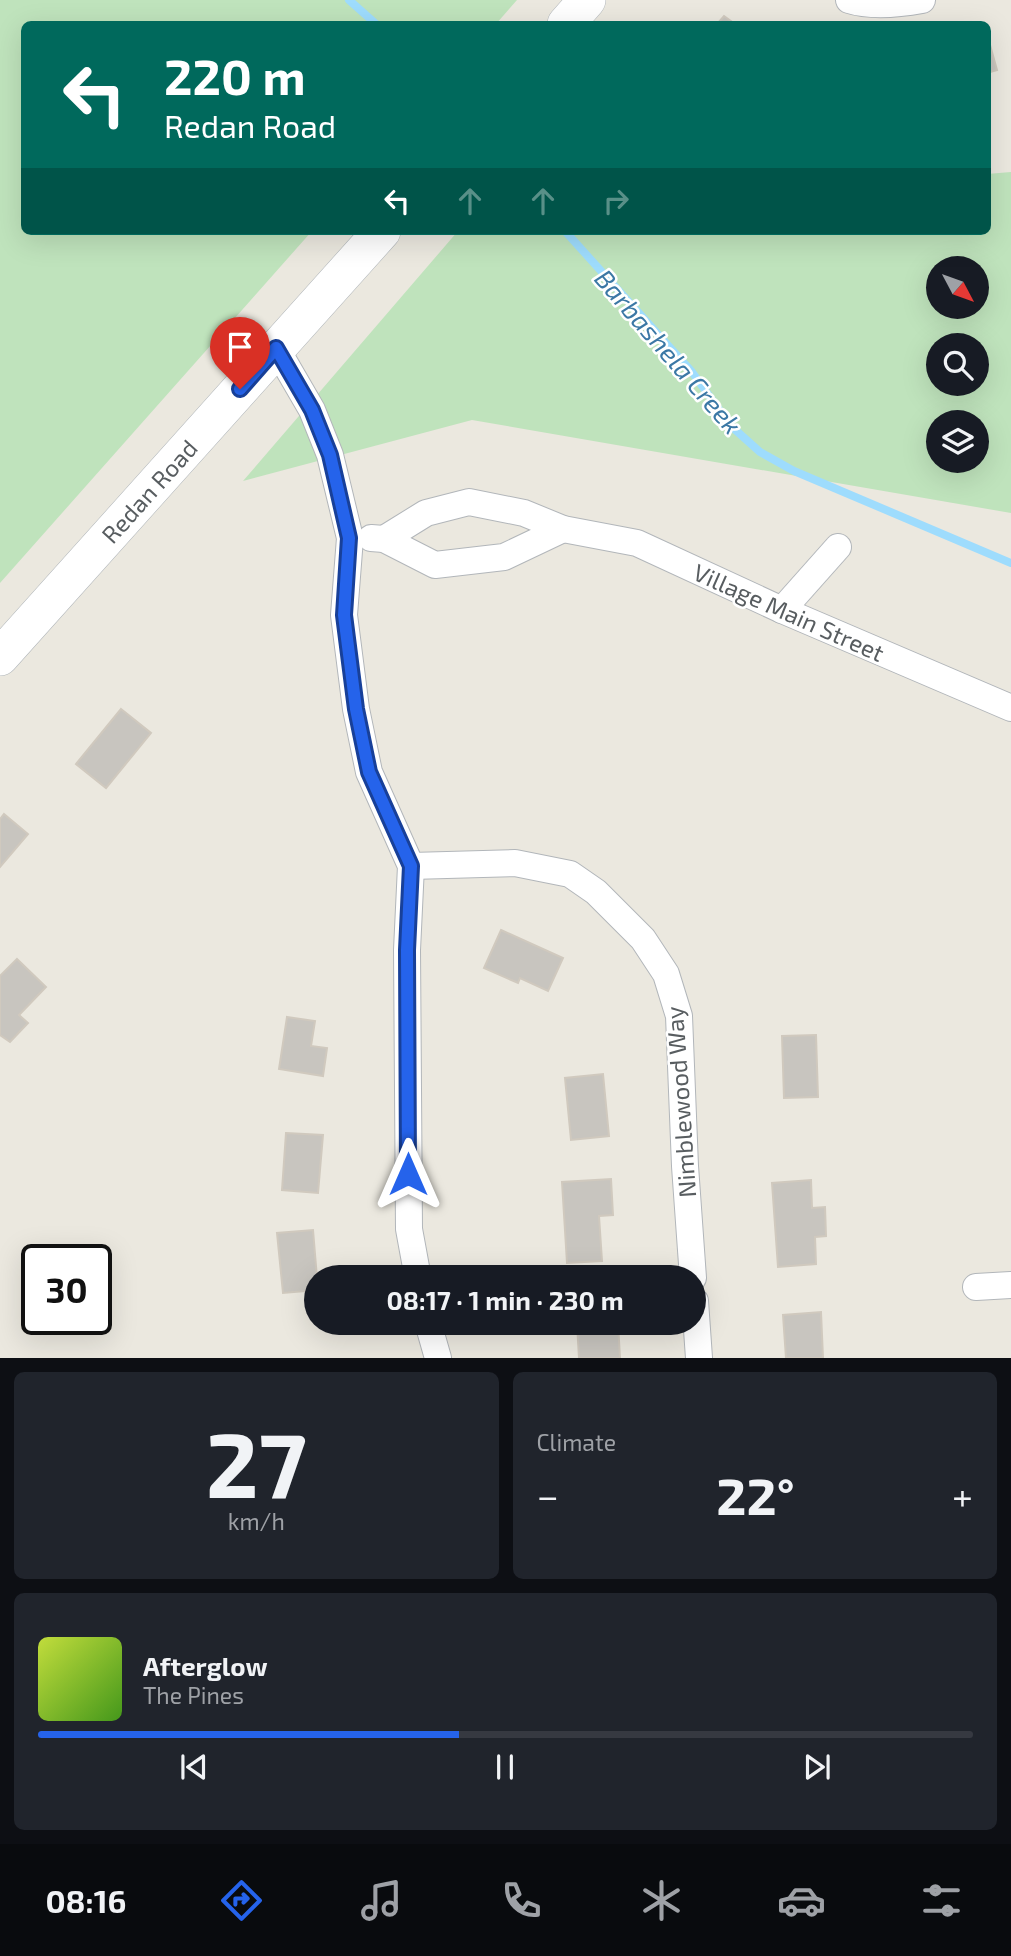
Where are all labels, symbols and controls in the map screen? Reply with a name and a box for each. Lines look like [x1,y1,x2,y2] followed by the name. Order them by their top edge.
[164,46,306,105] text: 220 m
[49,49,140,140] icon: left
[164,106,336,144] text: Redan Road
[378,182,416,220] icon: left
[451,182,489,220] icon: ahead
[524,182,562,220] icon: ahead
[597,182,635,220] icon: right
[926,256,989,318] north arrow
[926,256,989,473] map controls
[589,262,749,440] water label: Barbashela Creek
[210,317,270,389] pin
[221,328,259,366] icon: arrive
[926,333,989,396] button: search
[926,410,989,473] button: layers
[95,433,203,549] street label: Redan Road
[689,557,889,667] street label: Village Main Street
[659,1005,701,1199] street label: Nimblewood Way
[371,1137,445,1211] position arrow
[21,1244,112,1335] speed limit sign: 30
[386,1284,624,1315] text: 08:17 · 1 min · 230 m
[206,1407,307,1516] text: 27
[537,1428,616,1456] text: Climate
[716,1463,795,1525] text: 22°
[537,1472,559,1518] text: −
[952,1472,973,1518] text: +
[228,1507,285,1535] text: km/h
[143,1650,268,1681] text: Afterglow
[143,1681,244,1709] text: The Pines
[175,1748,213,1786] icon: previous
[486,1748,524,1786] icon: pause
[798,1748,836,1786] icon: next
[217,1876,266,1925] icon: directions
[357,1876,406,1925] icon: music
[497,1876,546,1925] icon: phone
[637,1876,686,1925] icon: climate
[777,1876,826,1925] icon: car
[917,1876,966,1925] icon: filters
[45,1881,126,1919] text: 08:16

